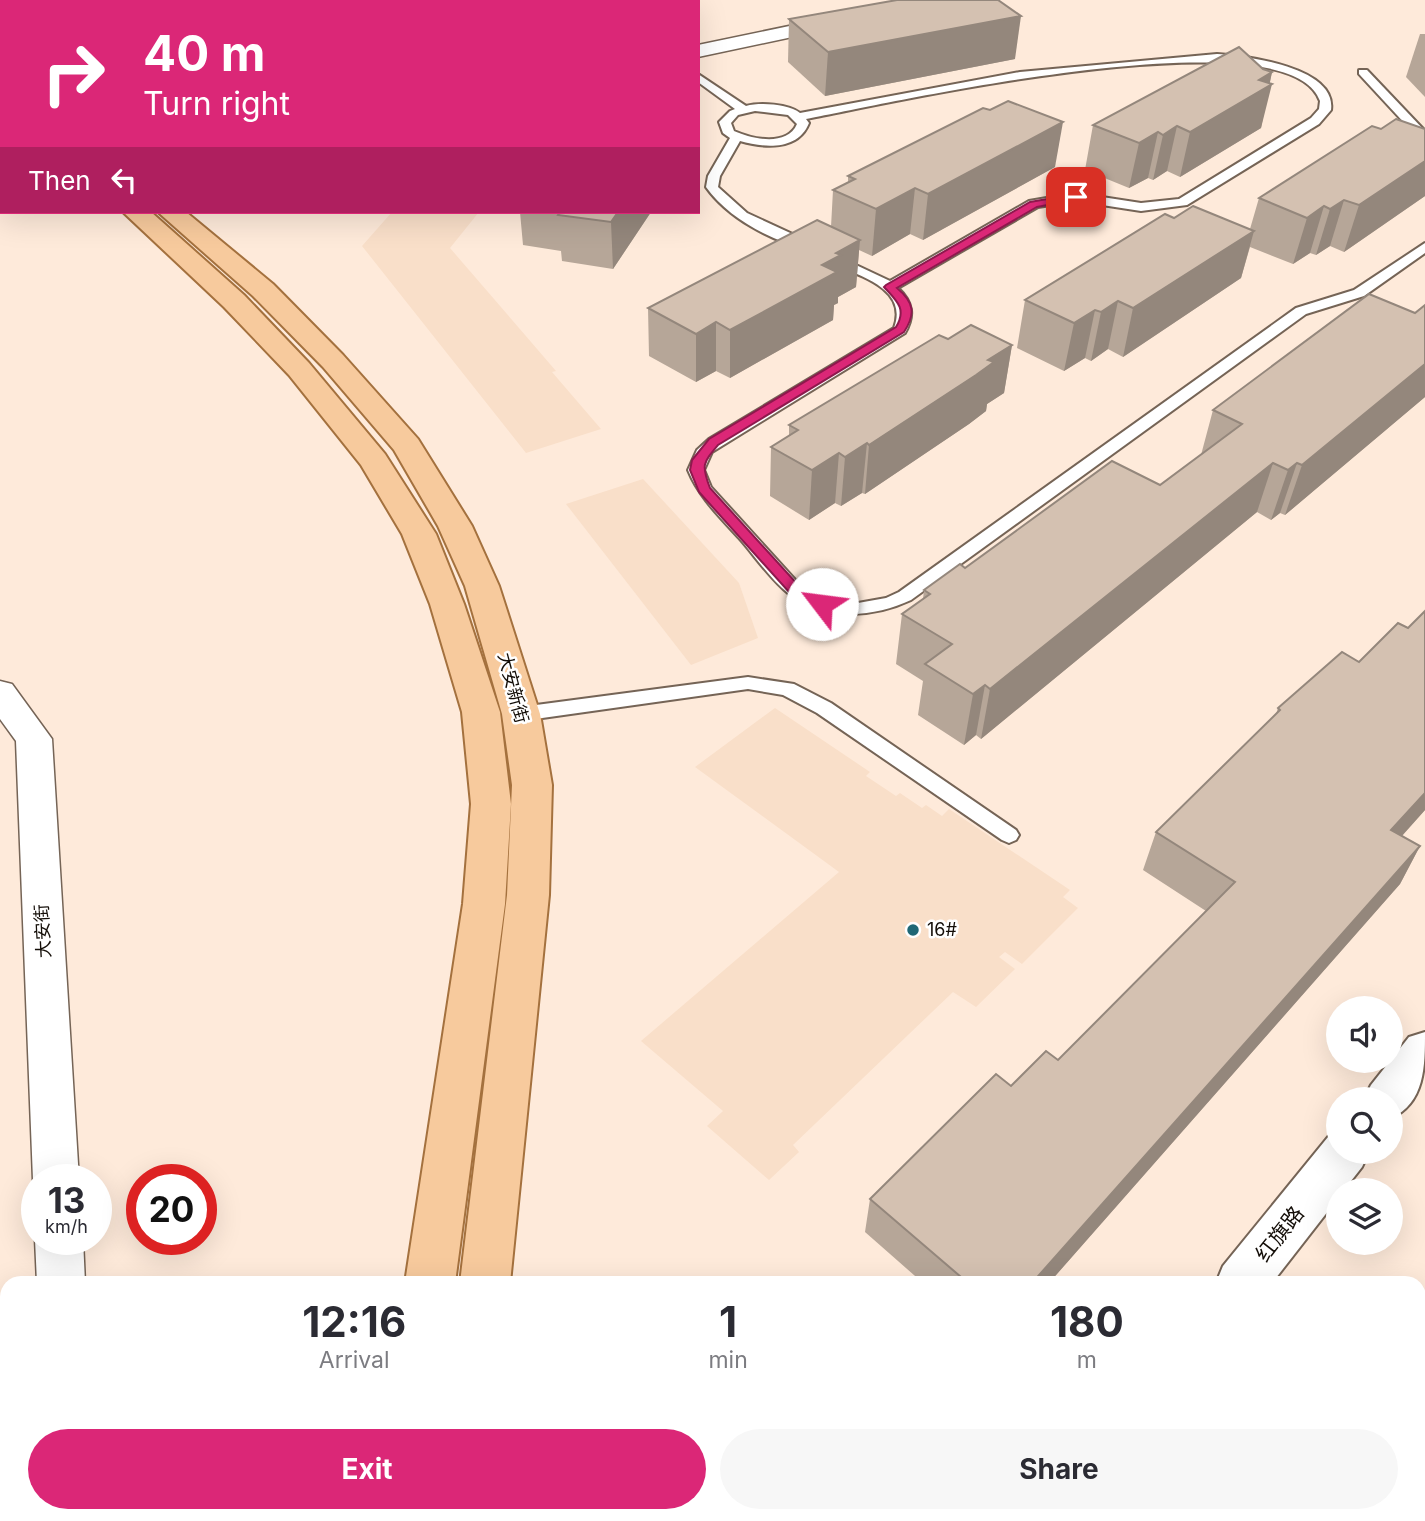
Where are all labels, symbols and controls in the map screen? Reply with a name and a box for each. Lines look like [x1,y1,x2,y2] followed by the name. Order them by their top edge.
[143,24,266,83] text: 40 m
[28,28,119,119] icon: right
[143,84,290,123] text: Turn right
[105,161,143,199] icon: left
[28,165,91,196] text: Then
[1046,167,1106,227] pin
[1057,178,1095,216] icon: arrive
[785,567,859,641] position arrow
[494,650,533,725] street label: 大安新街
[31,904,54,959] street label: 大安街
[927,919,957,940] place label: 16#
[905,922,921,938] marker: 16#
[1326,996,1403,1255] map controls
[1326,996,1403,1073] button: sound
[1326,1087,1403,1164] button: search
[126,1164,217,1255] speed limit sign: 20
[1326,1178,1403,1255] button: layers
[48,1179,85,1221] text: 13
[1250,1201,1309,1266] street label: 红旗路
[45,1216,88,1237] text: km/h
[302,1296,406,1347] text: 12:16
[719,1296,737,1347] text: 1
[1050,1296,1124,1347] text: 180
[319,1346,390,1374] text: Arrival
[708,1346,748,1374] text: min
[1077,1346,1097,1374] text: m
[28,1429,706,1509] button: Exit
[720,1429,1398,1509] button: Share

